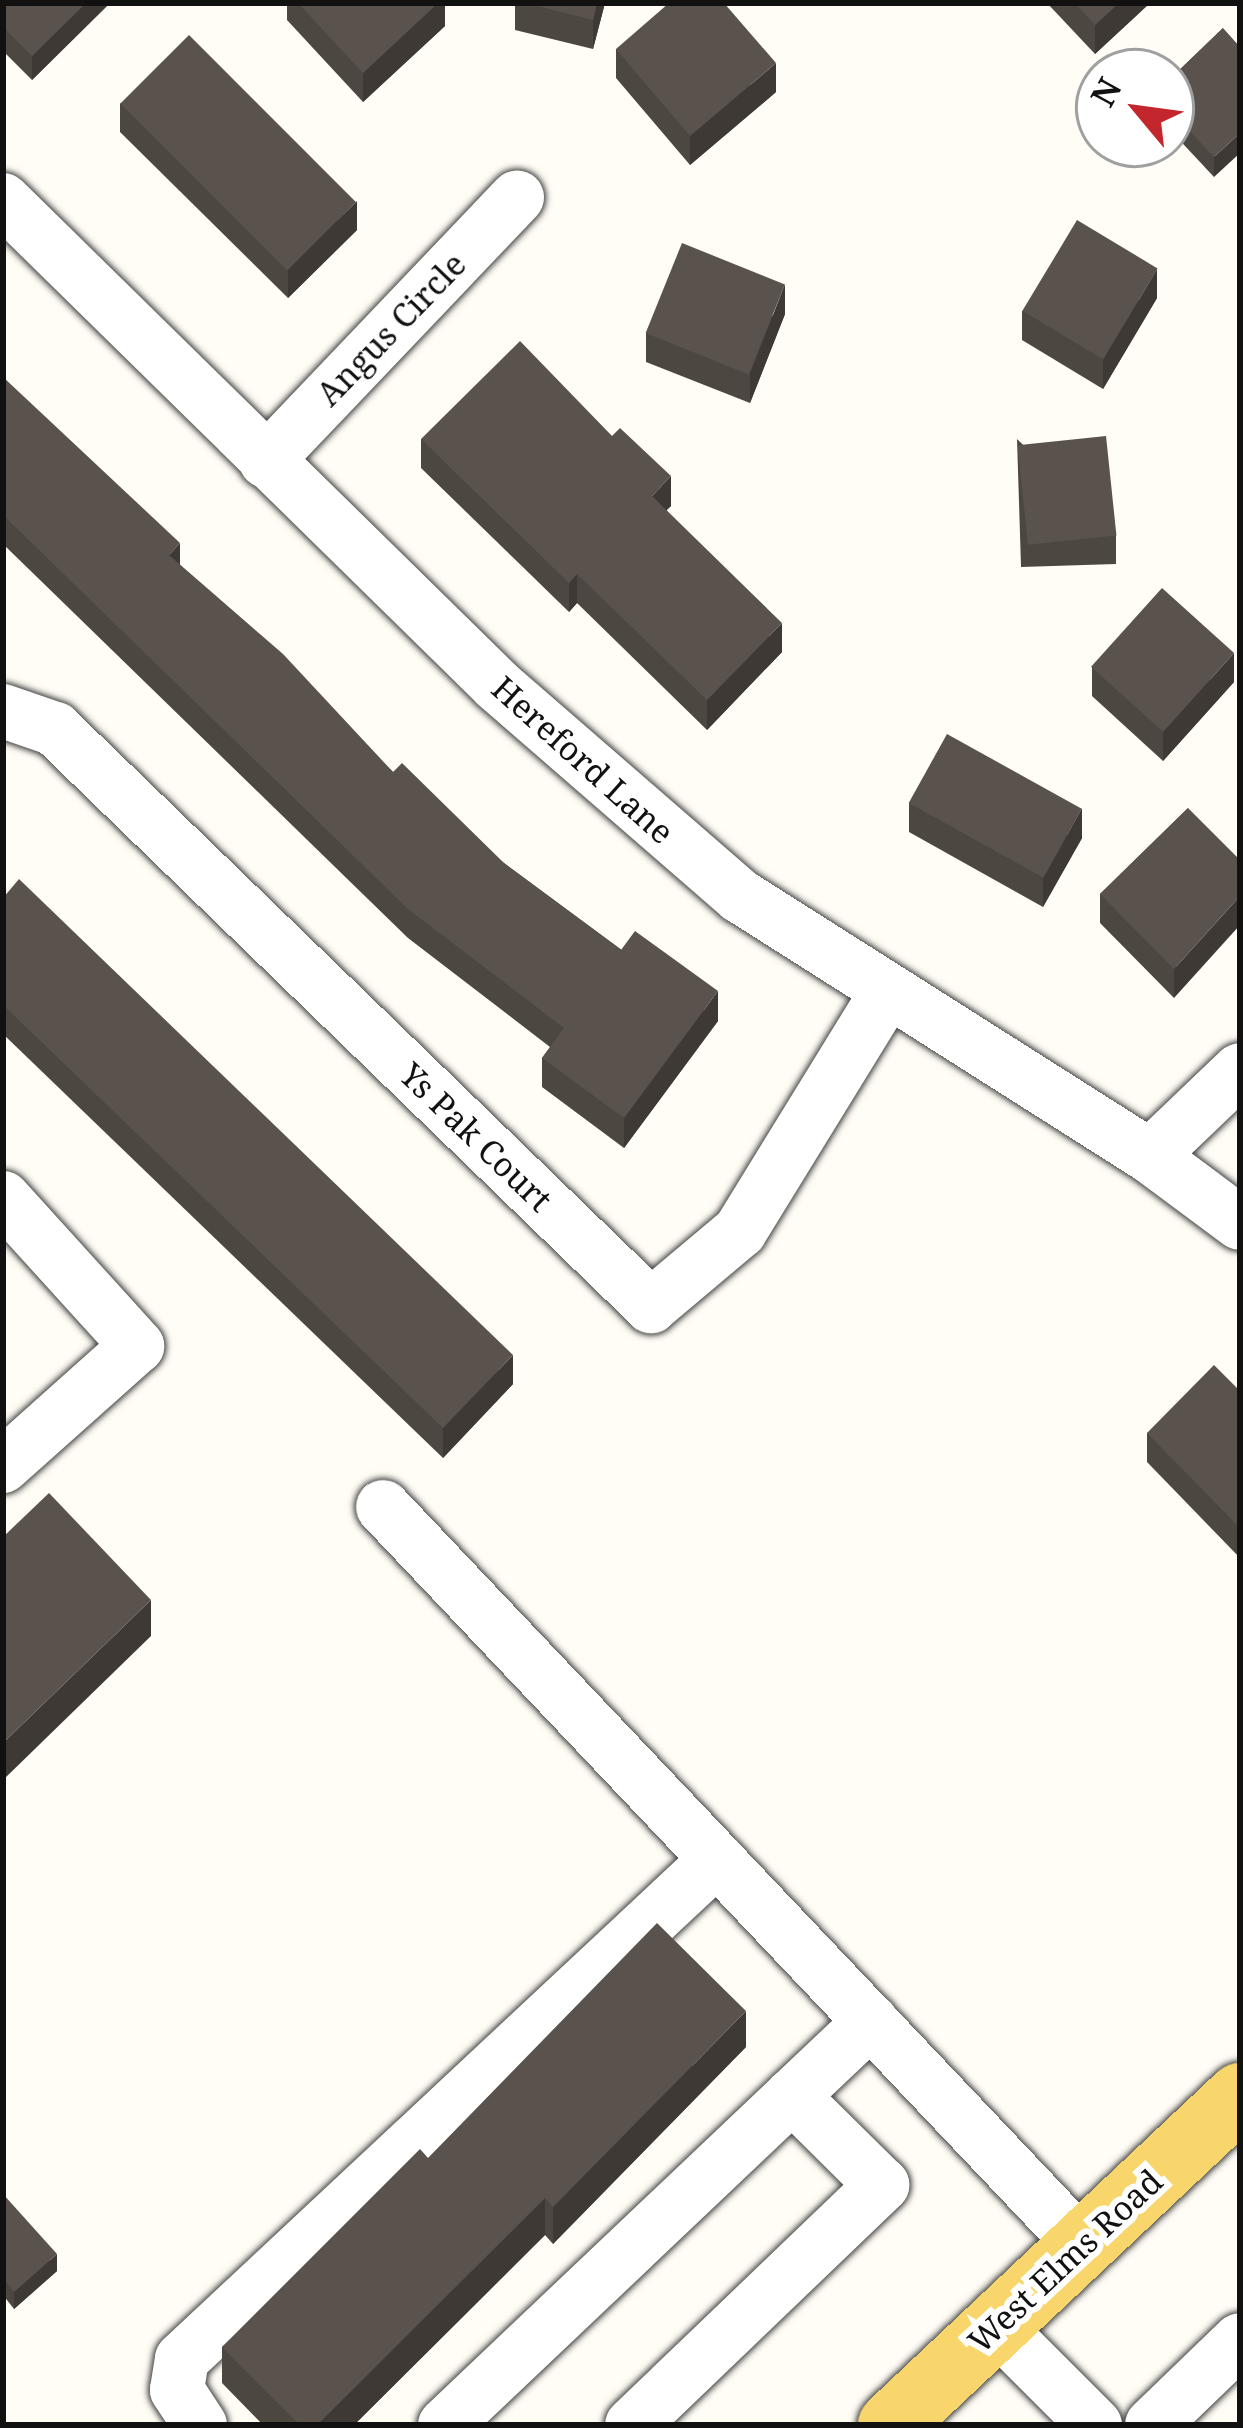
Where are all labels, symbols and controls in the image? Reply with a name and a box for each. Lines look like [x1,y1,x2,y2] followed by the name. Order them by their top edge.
[1075,48,1195,168] north arrow
[1080,69,1132,114] text: N
[308,244,474,414] street label: Angus Circle
[484,668,682,852] street label: Hereford Lane
[392,1055,560,1219] street label: Ys Pak Court
[960,2161,1170,2361] street label: West Elms Road

